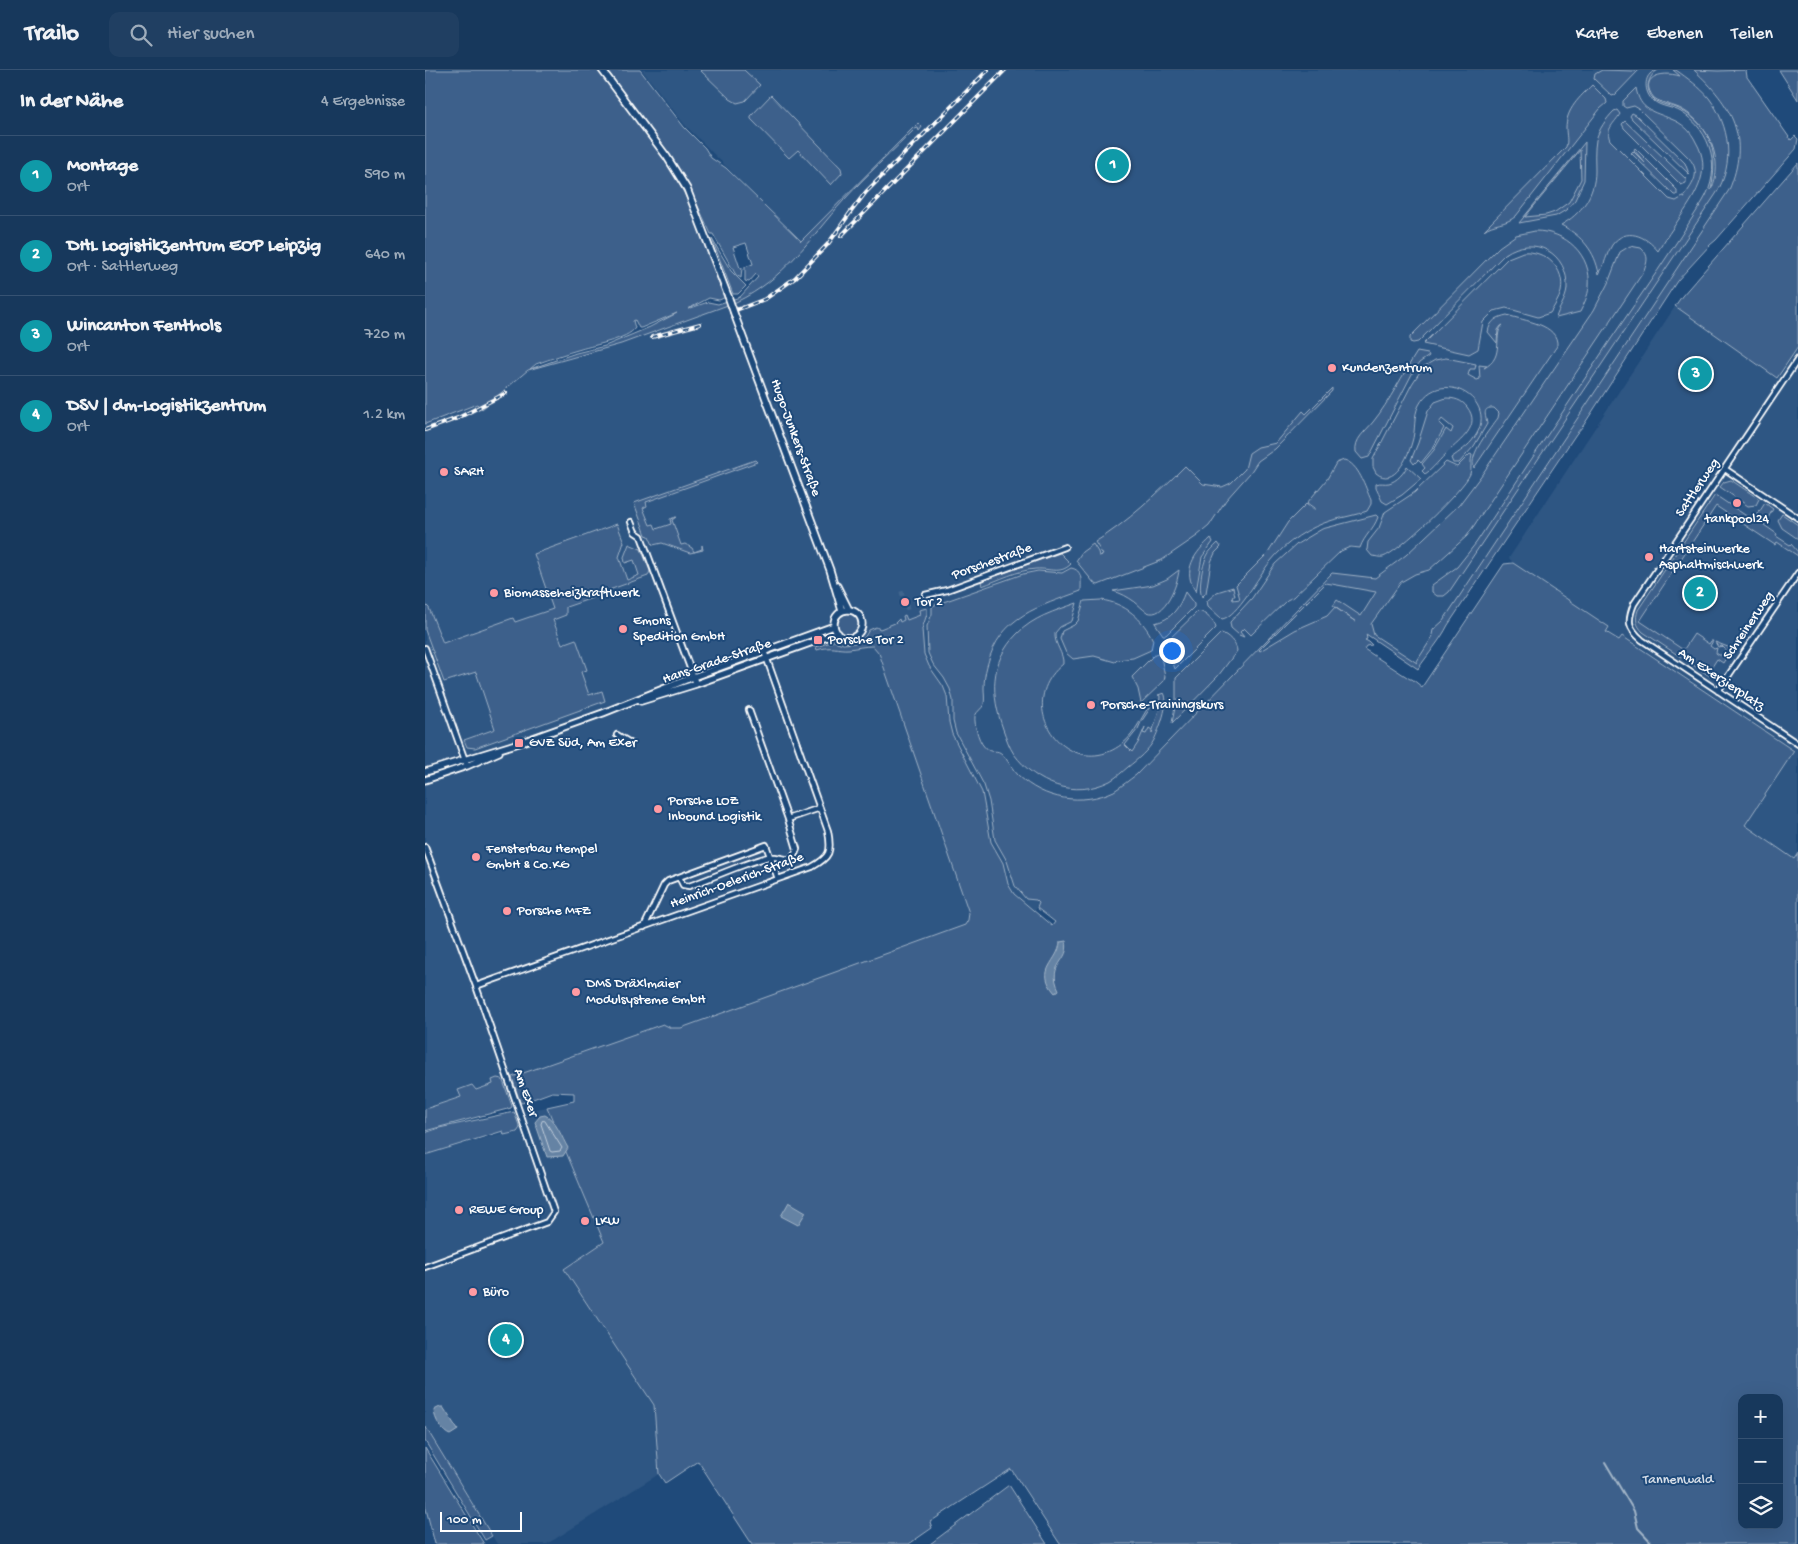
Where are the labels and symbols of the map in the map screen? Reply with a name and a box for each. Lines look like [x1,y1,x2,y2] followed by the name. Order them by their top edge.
[1097,146,1129,184] pin: 1
[1680,355,1712,393] pin: 3
[1342,360,1432,377] place label: Kundenzentrum
[1326,362,1338,374] marker: Kundenzentrum
[766,377,824,500] street label: Hugo-Junkers-Straße
[1672,455,1724,521] street label: Sattlerweg
[454,464,485,481] place label: SARH
[438,466,450,478] marker: SARH
[1731,497,1743,509] marker: tankpool24
[1704,511,1770,528] place label: tankpool24
[949,539,1035,585] street label: Porschestraße
[1659,541,1765,574] place label: Hartsteinwerke Asphaltmischwerk
[1643,551,1655,563] marker: Hartsteinwerke Asphaltmischwerk
[1684,574,1716,612] pin: 2
[503,585,641,602] place label: Biomasseheizkraftwerk
[488,587,500,599] marker: Biomasseheizkraftwerk
[1720,589,1778,663] street label: Schreinerweg
[914,594,943,611] place label: Tor 2
[899,596,911,608] marker: Tor 2
[633,613,726,646] place label: Emons Spedition GmbH
[617,623,629,635] marker: Emons Spedition GmbH
[827,632,904,649] place label: Porsche Tor 2
[812,634,824,646] marker: Porsche Tor 2
[660,635,774,689] street label: Hans-Grade-Straße
[1159,638,1185,664] your location
[1674,645,1768,716] street label: Am Exerzierplatz
[1100,697,1224,714] place label: Porsche-Trainingskurs
[1085,699,1097,711] marker: Porsche-Trainingskurs
[529,735,638,752] place label: GVZ Süd, Am Exer
[513,737,525,749] marker: GVZ Süd, Am Exer
[667,793,763,826] place label: Porsche LOZ Inbound Logistik
[652,803,664,815] marker: Porsche LOZ Inbound Logistik
[485,841,598,874] place label: Fensterbau Hempel GmbH & Co.KG
[668,849,807,913] street label: Heinrich-Oelerich-Straße
[470,851,482,863] marker: Fensterbau Hempel GmbH & Co.KG
[516,903,592,920] place label: Porsche MFZ
[501,905,513,917] marker: Porsche MFZ
[585,976,707,1009] place label: DMS Dräxlmaier Modulsysteme GmbH
[570,986,582,998] marker: DMS Dräxlmaier Modulsysteme GmbH
[509,1067,541,1120] street label: Am Exer
[469,1202,544,1219] place label: REWE Group
[453,1204,465,1216] marker: REWE Group
[595,1213,620,1230] place label: LKW
[579,1215,591,1227] marker: LKW
[482,1284,509,1301] place label: Büro
[467,1286,479,1298] marker: Büro
[490,1321,522,1359] pin: 4
[1642,1472,1715,1489] park label: Tannenwald
[440,1509,523,1532] scale bar

